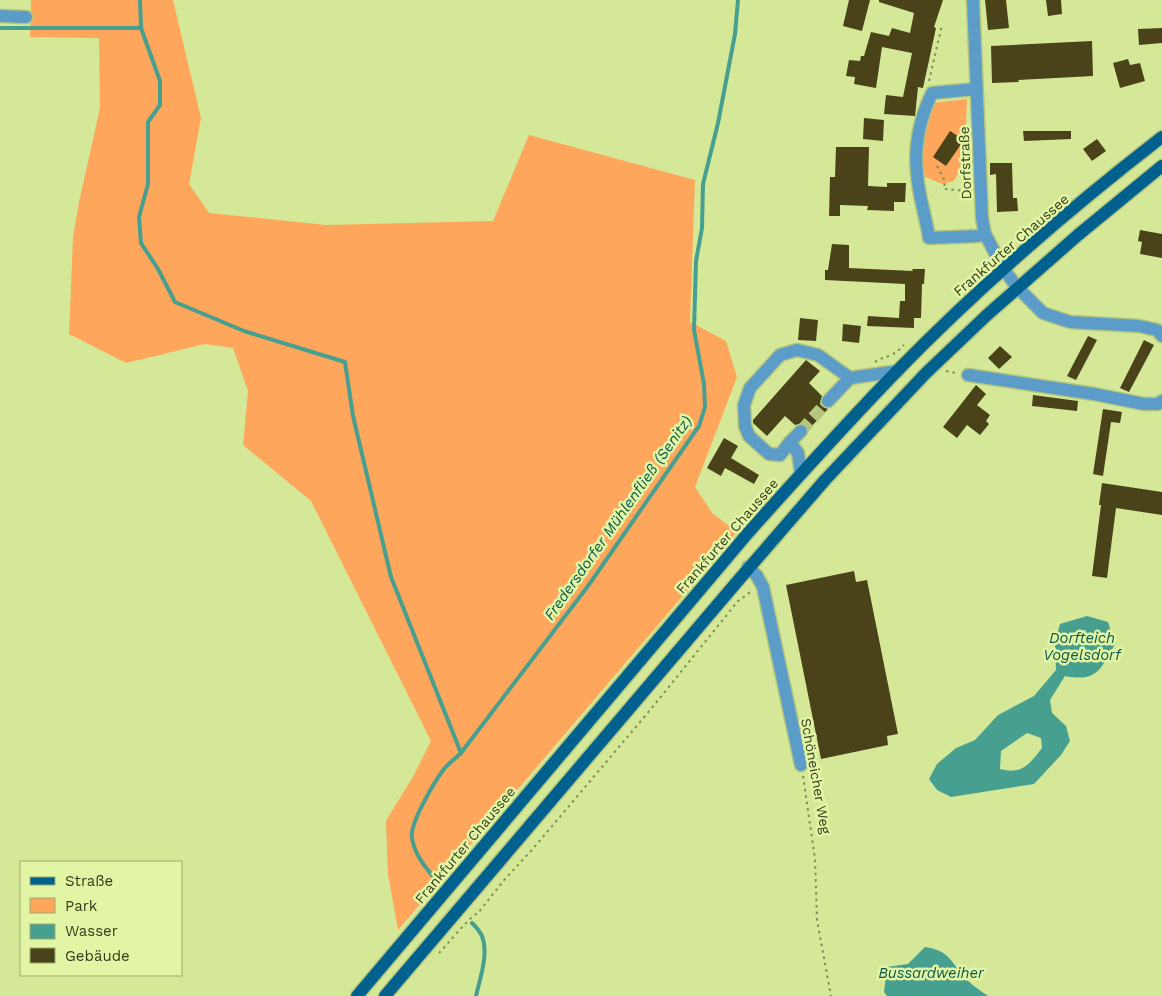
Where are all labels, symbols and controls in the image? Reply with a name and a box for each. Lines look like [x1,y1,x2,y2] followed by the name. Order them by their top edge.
[956,126,974,200] street label: Dorfstraße
[950,191,1072,299] street label: Frankfurter Chaussee
[540,412,696,624] water label: Fredersdorfer Mühlenfließ (Senitz)
[673,475,781,597] street label: Frankfurter Chaussee
[1043,629,1123,664] water label: Dorfteich Vogelsdorf
[798,717,834,836] street label: Schöneicher Weg
[412,783,518,907] street label: Frankfurter Chaussee
[20,861,182,976] legend
[65,872,113,890] text: Straße
[65,897,98,915] text: Park
[65,922,118,940] text: Wasser
[65,947,130,965] text: Gebäude
[878,964,985,982] water label: Bussardweiher

